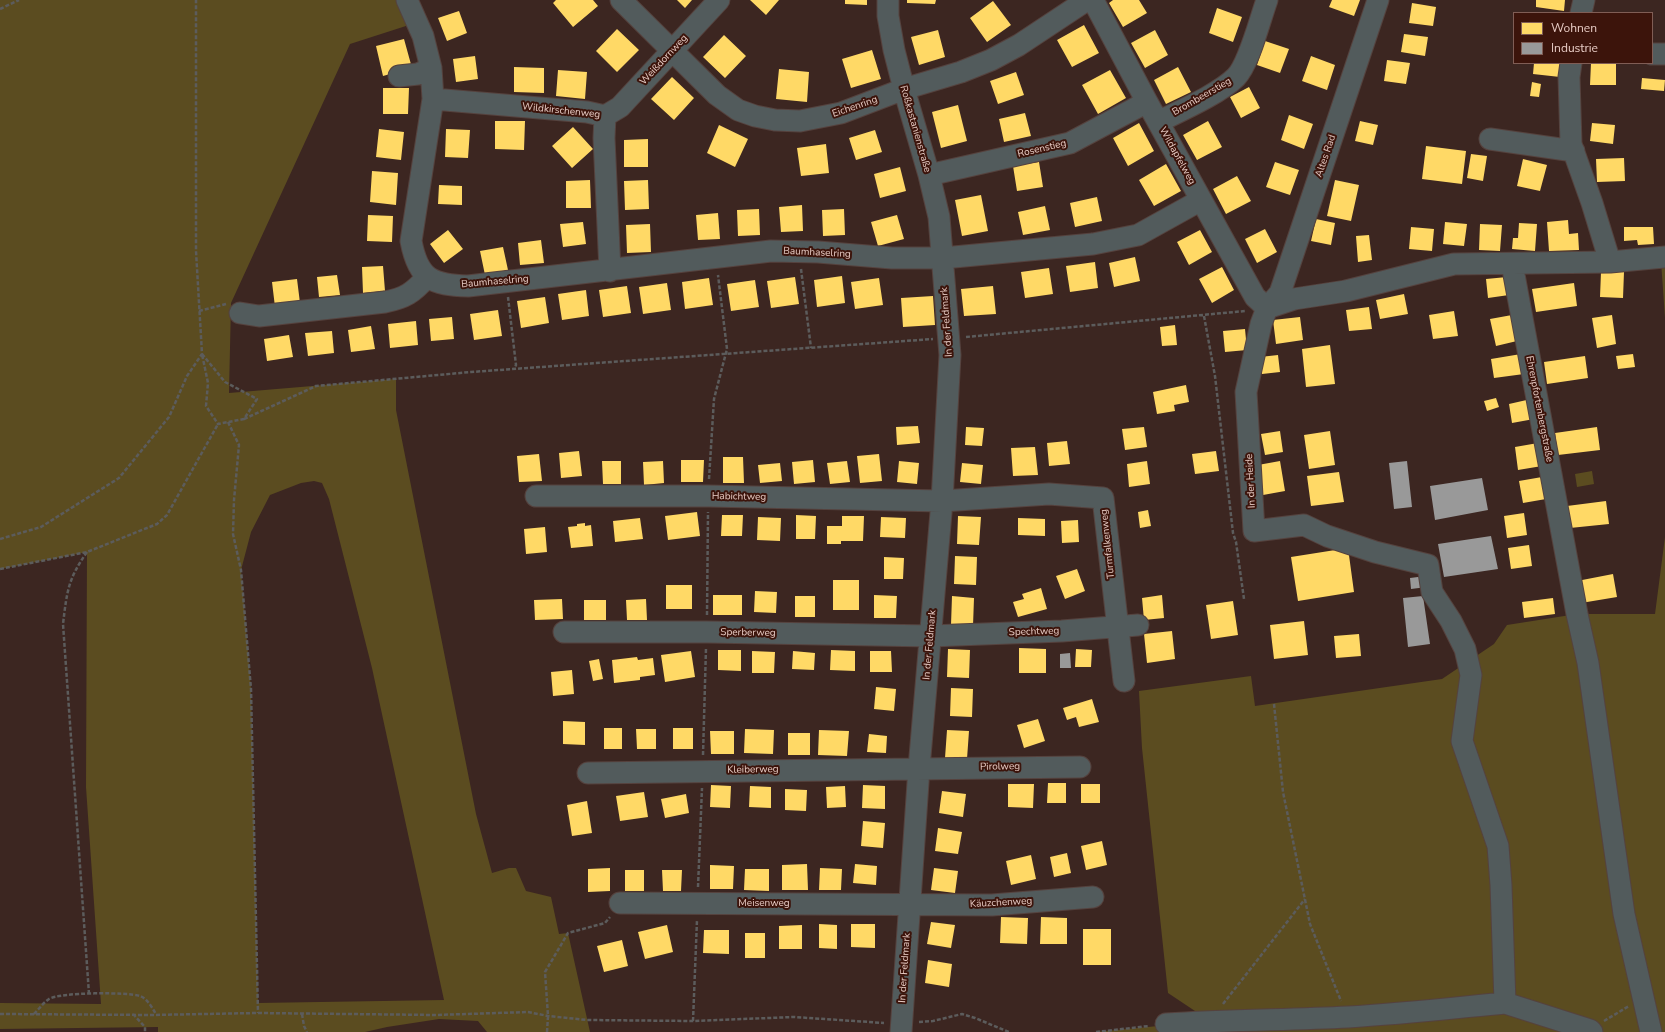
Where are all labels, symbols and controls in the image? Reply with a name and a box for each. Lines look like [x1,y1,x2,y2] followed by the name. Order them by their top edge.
[1513,12,1653,64] legend
[1551,20,1597,36] text: Wohnen
[638,32,690,88] street label: Weißdornweg
[1551,40,1598,56] text: Industrie
[1170,75,1234,119] street label: Brombeerstieg
[897,84,933,174] street label: Roßkastanienstraße
[831,94,879,120] street label: Eichenring
[521,101,601,121] street label: Wildkirschenweg
[1156,125,1198,187] street label: Wildapfelweg
[1313,133,1339,179] street label: Altes Rad
[1016,138,1068,160] street label: Rosenstieg
[783,245,851,261] street label: Baumhaselring
[461,273,529,291] street label: Baumhaselring
[939,287,955,357] street label: In der Feldmark
[1523,355,1555,463] street label: Ehrenpfortenbergstraße
[1244,453,1258,509] street label: In der Heide
[712,491,766,503] street label: Habichtweg
[1098,509,1118,579] street label: Turmfalkenweg
[921,610,939,680] street label: In der Feldmark
[1008,625,1060,639] street label: Spechtweg
[720,627,776,639] street label: Sperberweg
[980,761,1020,773] street label: Pirolweg
[727,764,779,776] street label: Kleiberweg
[969,895,1033,911] street label: Käuzchenweg
[738,898,790,910] street label: Meisenweg
[897,933,913,1003] street label: In der Feldmark

